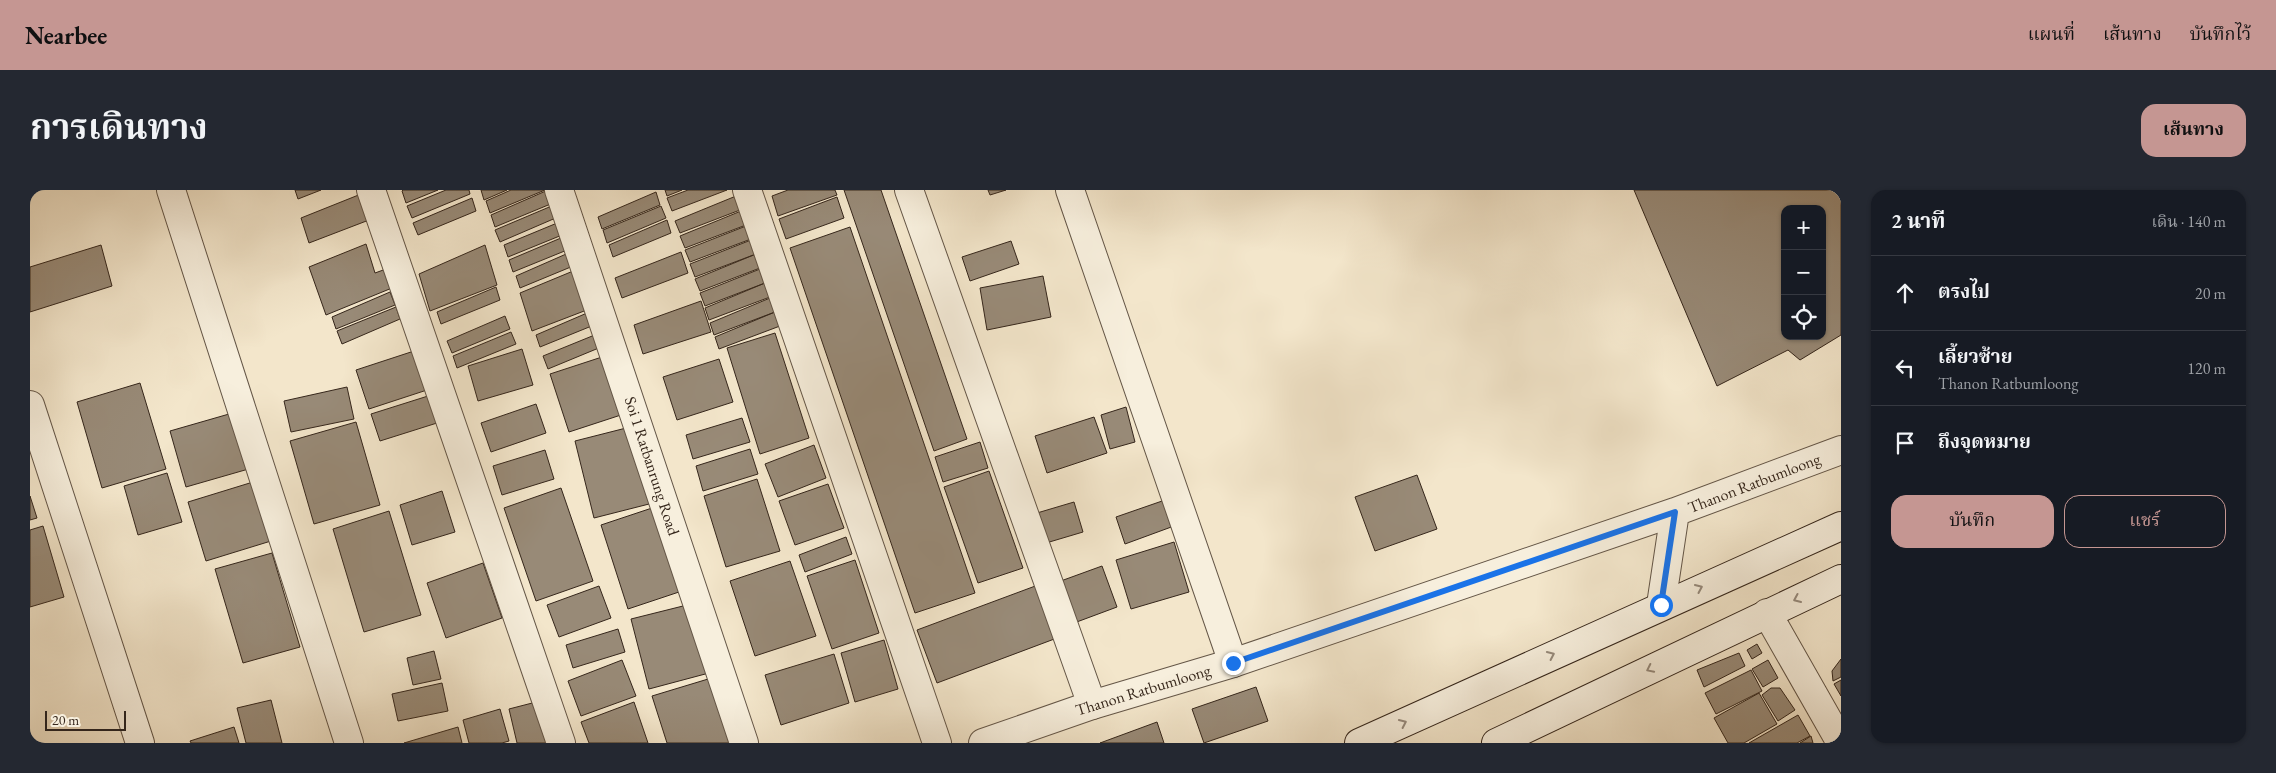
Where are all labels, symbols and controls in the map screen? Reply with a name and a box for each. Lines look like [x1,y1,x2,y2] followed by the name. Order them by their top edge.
[25,20,107,51] text: Nearbee
[2028,22,2075,45] text: แผนที่
[2103,22,2162,45] text: เส้นทาง
[2190,22,2251,45] text: บันทึกไว้
[30,104,208,149] text: การเดินทาง
[2141,104,2246,157] button: เส้นทาง
[1781,205,1826,340] map controls
[1781,205,1826,250] button: +
[1891,207,1945,234] text: 2 นาที
[2151,211,2226,232] text: เดิน · 140 m
[1781,250,1826,295] button: −
[1891,279,1919,307] icon: ahead
[1938,279,1990,304] text: ตรงไป
[2195,283,2226,304] text: 20 m
[1781,295,1826,340] button: locate
[1938,344,2012,369] text: เลี้ยวซ้าย
[1891,354,1919,382] icon: left
[2187,358,2226,379] text: 120 m
[1938,373,2078,394] text: Thanon Ratbumloong
[620,394,685,539] street label: Soi 1 Ratbanrung Road
[1891,429,1919,457] icon: arrive
[1938,429,2031,454] text: ถึงจุดหมาย
[1685,448,1824,518] street label: Thanon Ratbumloong
[1891,495,2054,548] button: บันทึก
[2064,495,2226,548] button: แชร์
[1694,584,1703,595] one-way arrow
[1793,593,1802,603] one-way arrow
[1650,594,1673,617] route start
[1546,651,1555,662] one-way arrow
[1222,652,1245,675] route end
[1073,659,1214,721] street label: Thanon Ratbumloong
[1646,662,1655,673] one-way arrow
[45,708,126,731] scale bar
[52,711,79,729] text: 20 m
[1398,718,1407,729] one-way arrow

